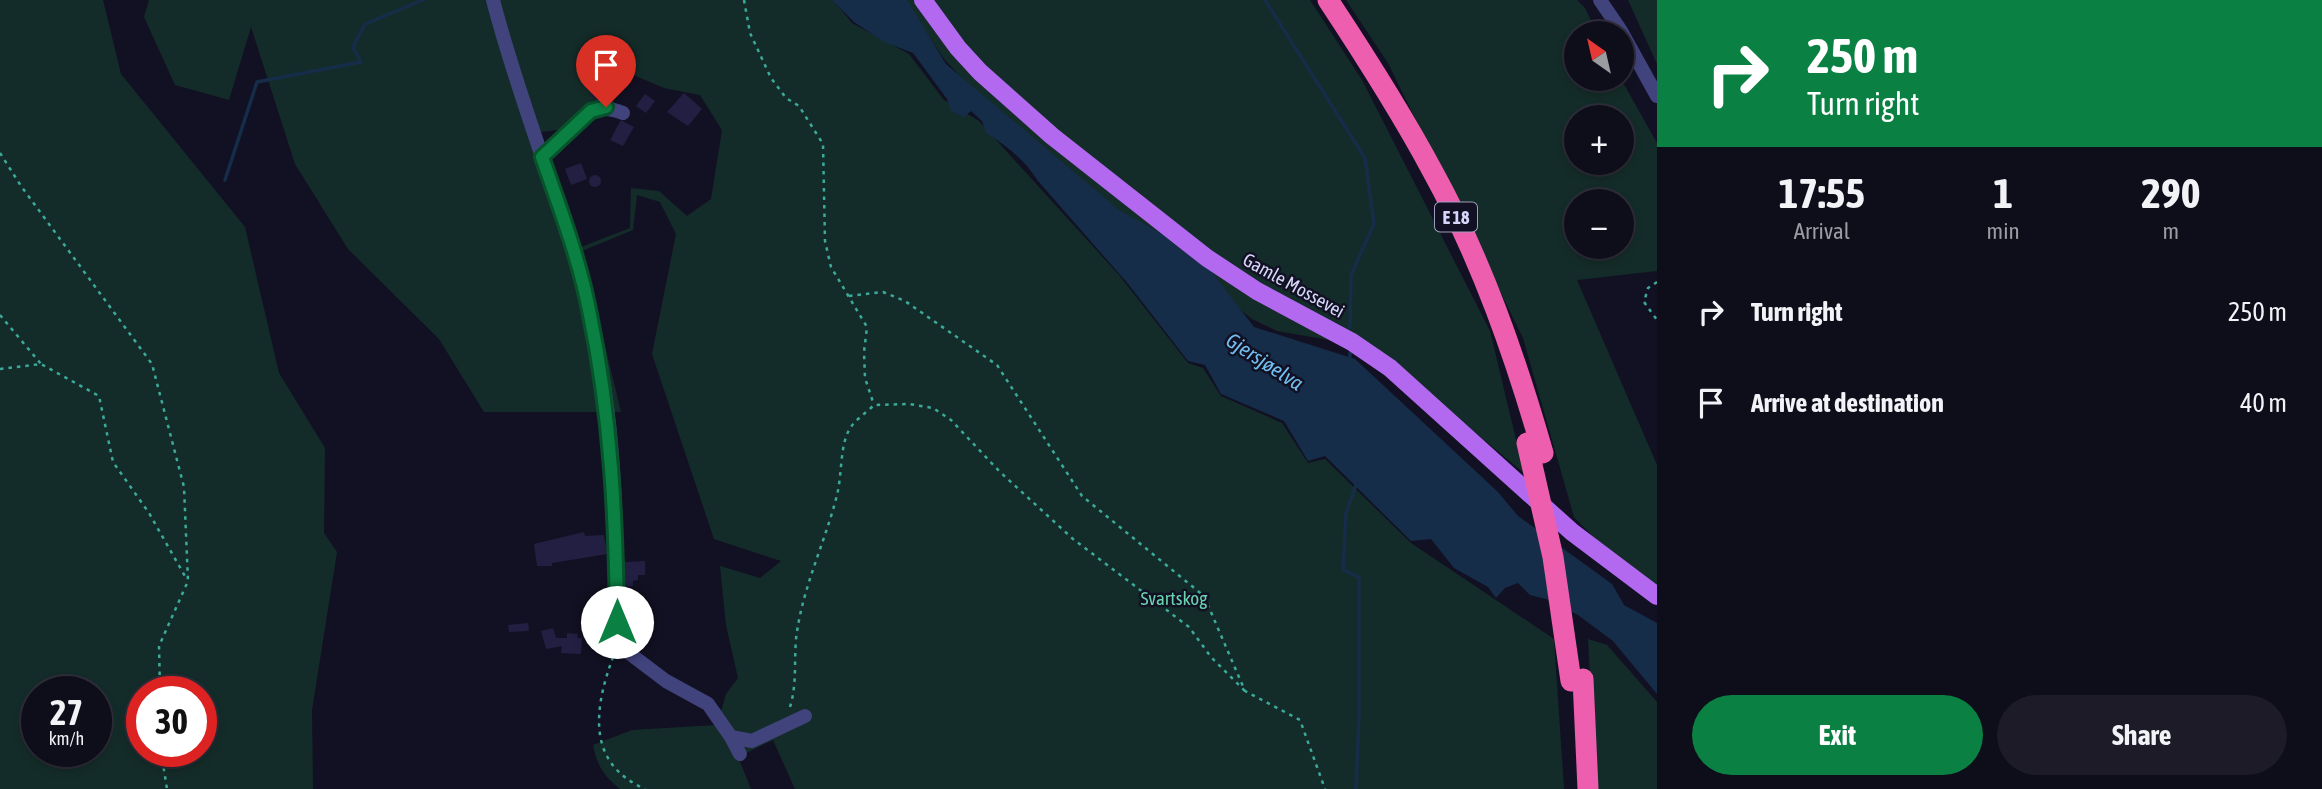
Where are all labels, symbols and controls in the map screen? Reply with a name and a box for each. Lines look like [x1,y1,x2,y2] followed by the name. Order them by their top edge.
[1564,21,1634,91] north arrow
[1564,21,1634,259] map controls
[1807,27,1918,83] text: 250 m
[1692,28,1783,119] icon: right
[576,35,636,107] pin
[587,46,625,84] icon: arrive
[1807,85,1920,122] text: Turn right
[1564,105,1634,175] button: +
[1779,169,1865,217] text: 17:55
[1993,169,2013,217] text: 1
[2141,169,2200,217] text: 290
[1564,189,1634,259] button: −
[1435,202,1477,232] road number: E 18
[1794,218,1850,244] text: Arrival
[1987,218,2020,244] text: min
[2163,218,2179,244] text: m
[1239,248,1349,322] street label: Gamle Mossevei
[1692,293,1730,331] icon: right
[1751,297,1842,327] text: Turn right
[2228,297,2287,327] text: 250 m
[1222,327,1308,395] water label: Gjersjøelva
[1692,384,1730,422] icon: arrive
[1751,388,1944,418] text: Arrive at destination
[2240,388,2287,418] text: 40 m
[580,585,654,659] position arrow
[1141,587,1208,609] park label: Svartskog
[126,676,217,767] speed limit sign: 30
[50,692,83,732] text: 27
[1692,695,1983,775] button: Exit
[1997,695,2287,775] button: Share
[49,728,84,749] text: km/h

